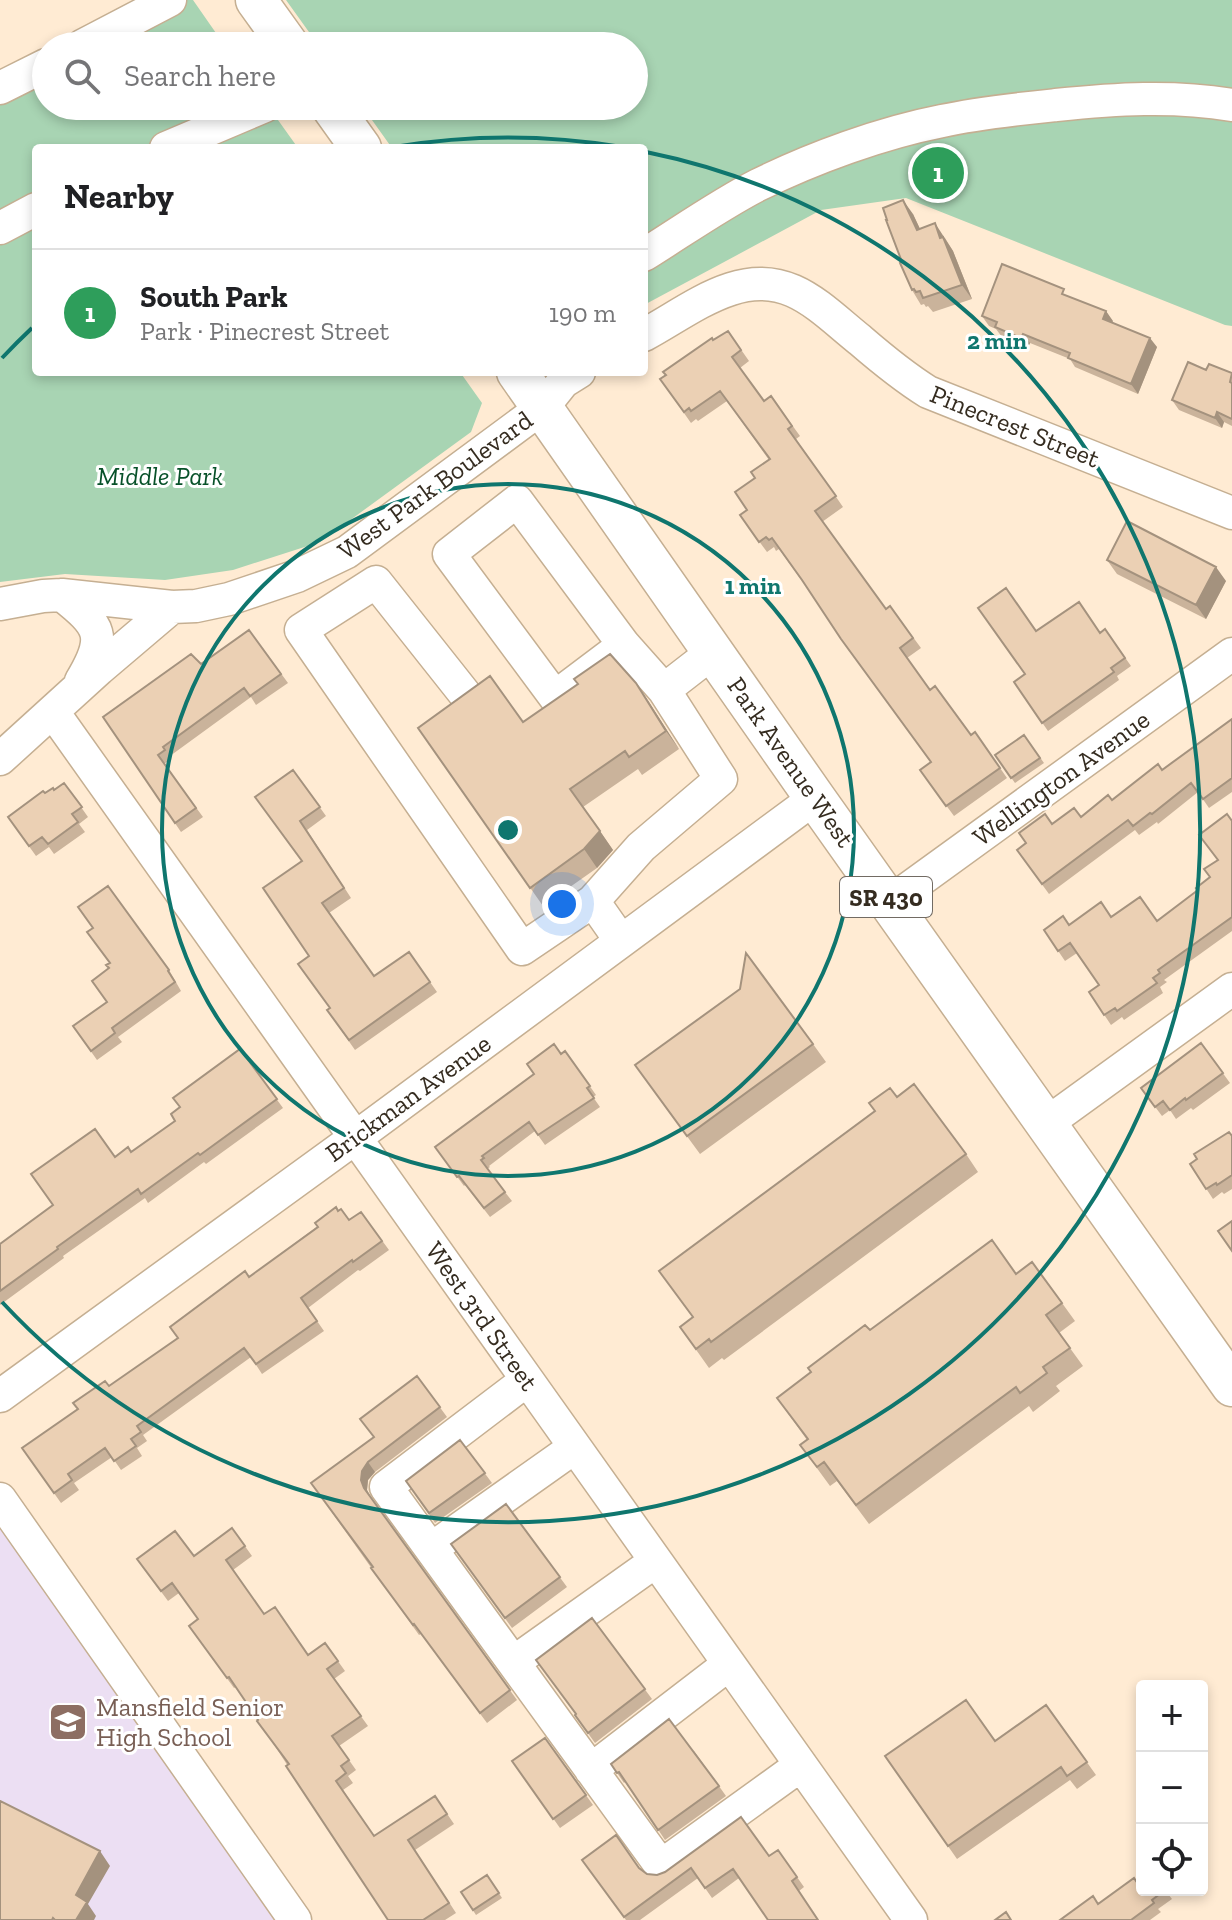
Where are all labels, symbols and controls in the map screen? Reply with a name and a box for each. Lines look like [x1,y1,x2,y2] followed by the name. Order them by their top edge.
[32,32,648,120] search box
[60,54,104,98] icon: search
[124,58,276,94] text: Search here
[912,143,964,203] pin: 1
[64,176,174,217] text: Nearby
[140,279,287,315] text: South Park
[85,297,95,329] text: 1
[549,297,616,329] text: 190 m
[140,315,389,347] text: Park · Pinecrest Street
[967,326,1027,355] text: 2 min
[926,377,1105,475] street label: Pinecrest Street
[331,404,539,566] street label: West Park Boulevard
[97,460,223,492] park label: Middle Park
[725,571,781,600] text: 1 min
[720,671,862,854] street label: Park Avenue West
[966,703,1156,853] street label: Wellington Avenue
[494,816,522,844] centre of rings
[840,877,932,917] road number: SR 430
[542,884,582,924] your location
[319,1027,497,1169] street label: Brickman Avenue
[419,1235,545,1397] street label: West 3rd Street
[1136,1680,1208,1896] map controls
[1136,1680,1208,1752] button: +
[96,1691,284,1753] place label: Mansfield Senior High School
[47,1701,89,1743] school or university icon: Mansfield Senior High School
[1136,1752,1208,1824] button: −
[1136,1824,1208,1896] button: locate

